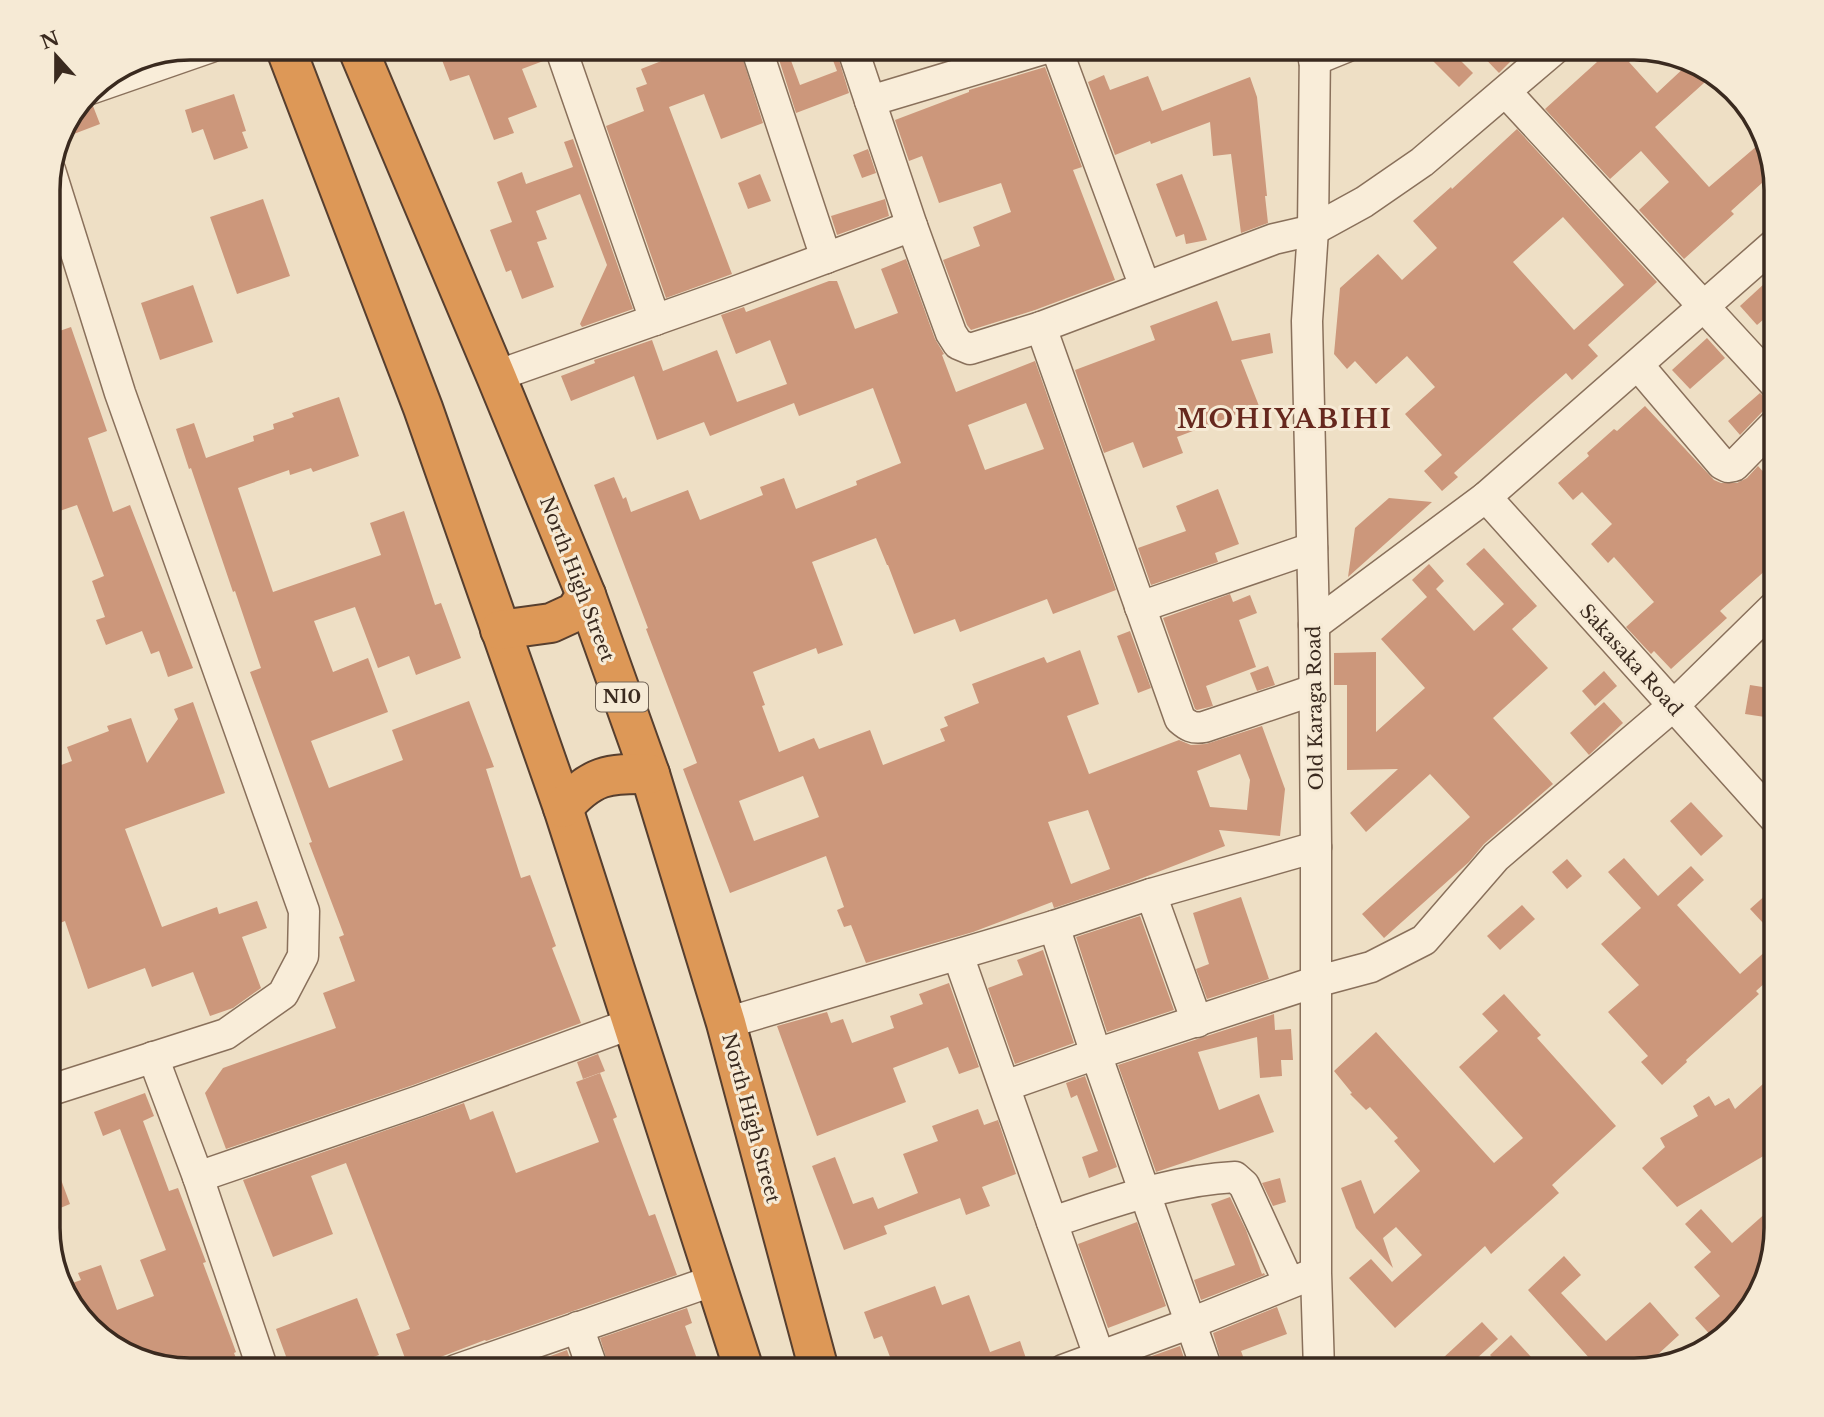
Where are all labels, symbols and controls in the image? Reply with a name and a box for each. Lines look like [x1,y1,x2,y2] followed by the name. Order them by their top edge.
[21,21,91,91] north arrow
[38,27,63,55] text: N
[1177,403,1393,435] district label: MOHIYABIHI
[535,493,619,666] street label: North High Street
[1575,599,1687,721] street label: Sakasaka Road
[1302,625,1328,791] street label: Old Karaga Road
[596,682,648,712] road number: N10
[717,1031,785,1206] street label: North High Street

